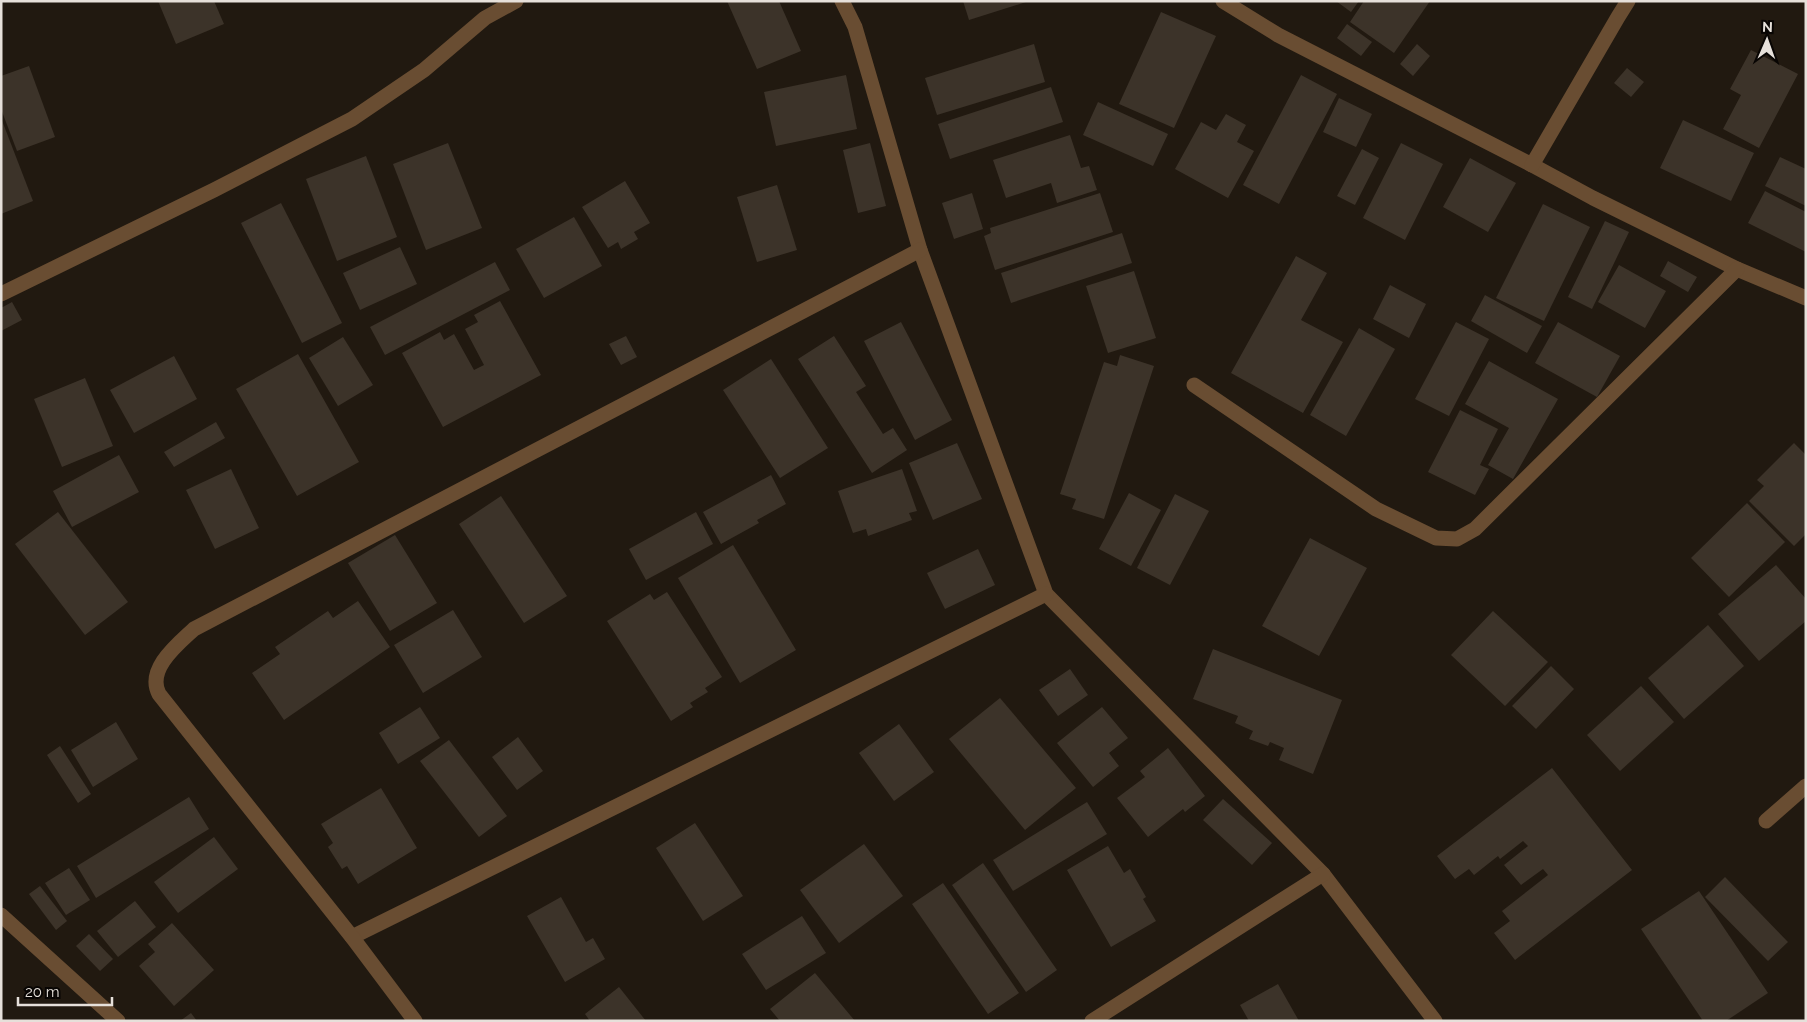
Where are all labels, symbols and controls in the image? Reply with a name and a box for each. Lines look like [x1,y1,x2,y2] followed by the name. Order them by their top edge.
[1742,15,1792,65] north arrow
[1762,19,1773,35] text: N
[18,974,111,1006] scale bar
[25,983,60,1001] text: 20 m

